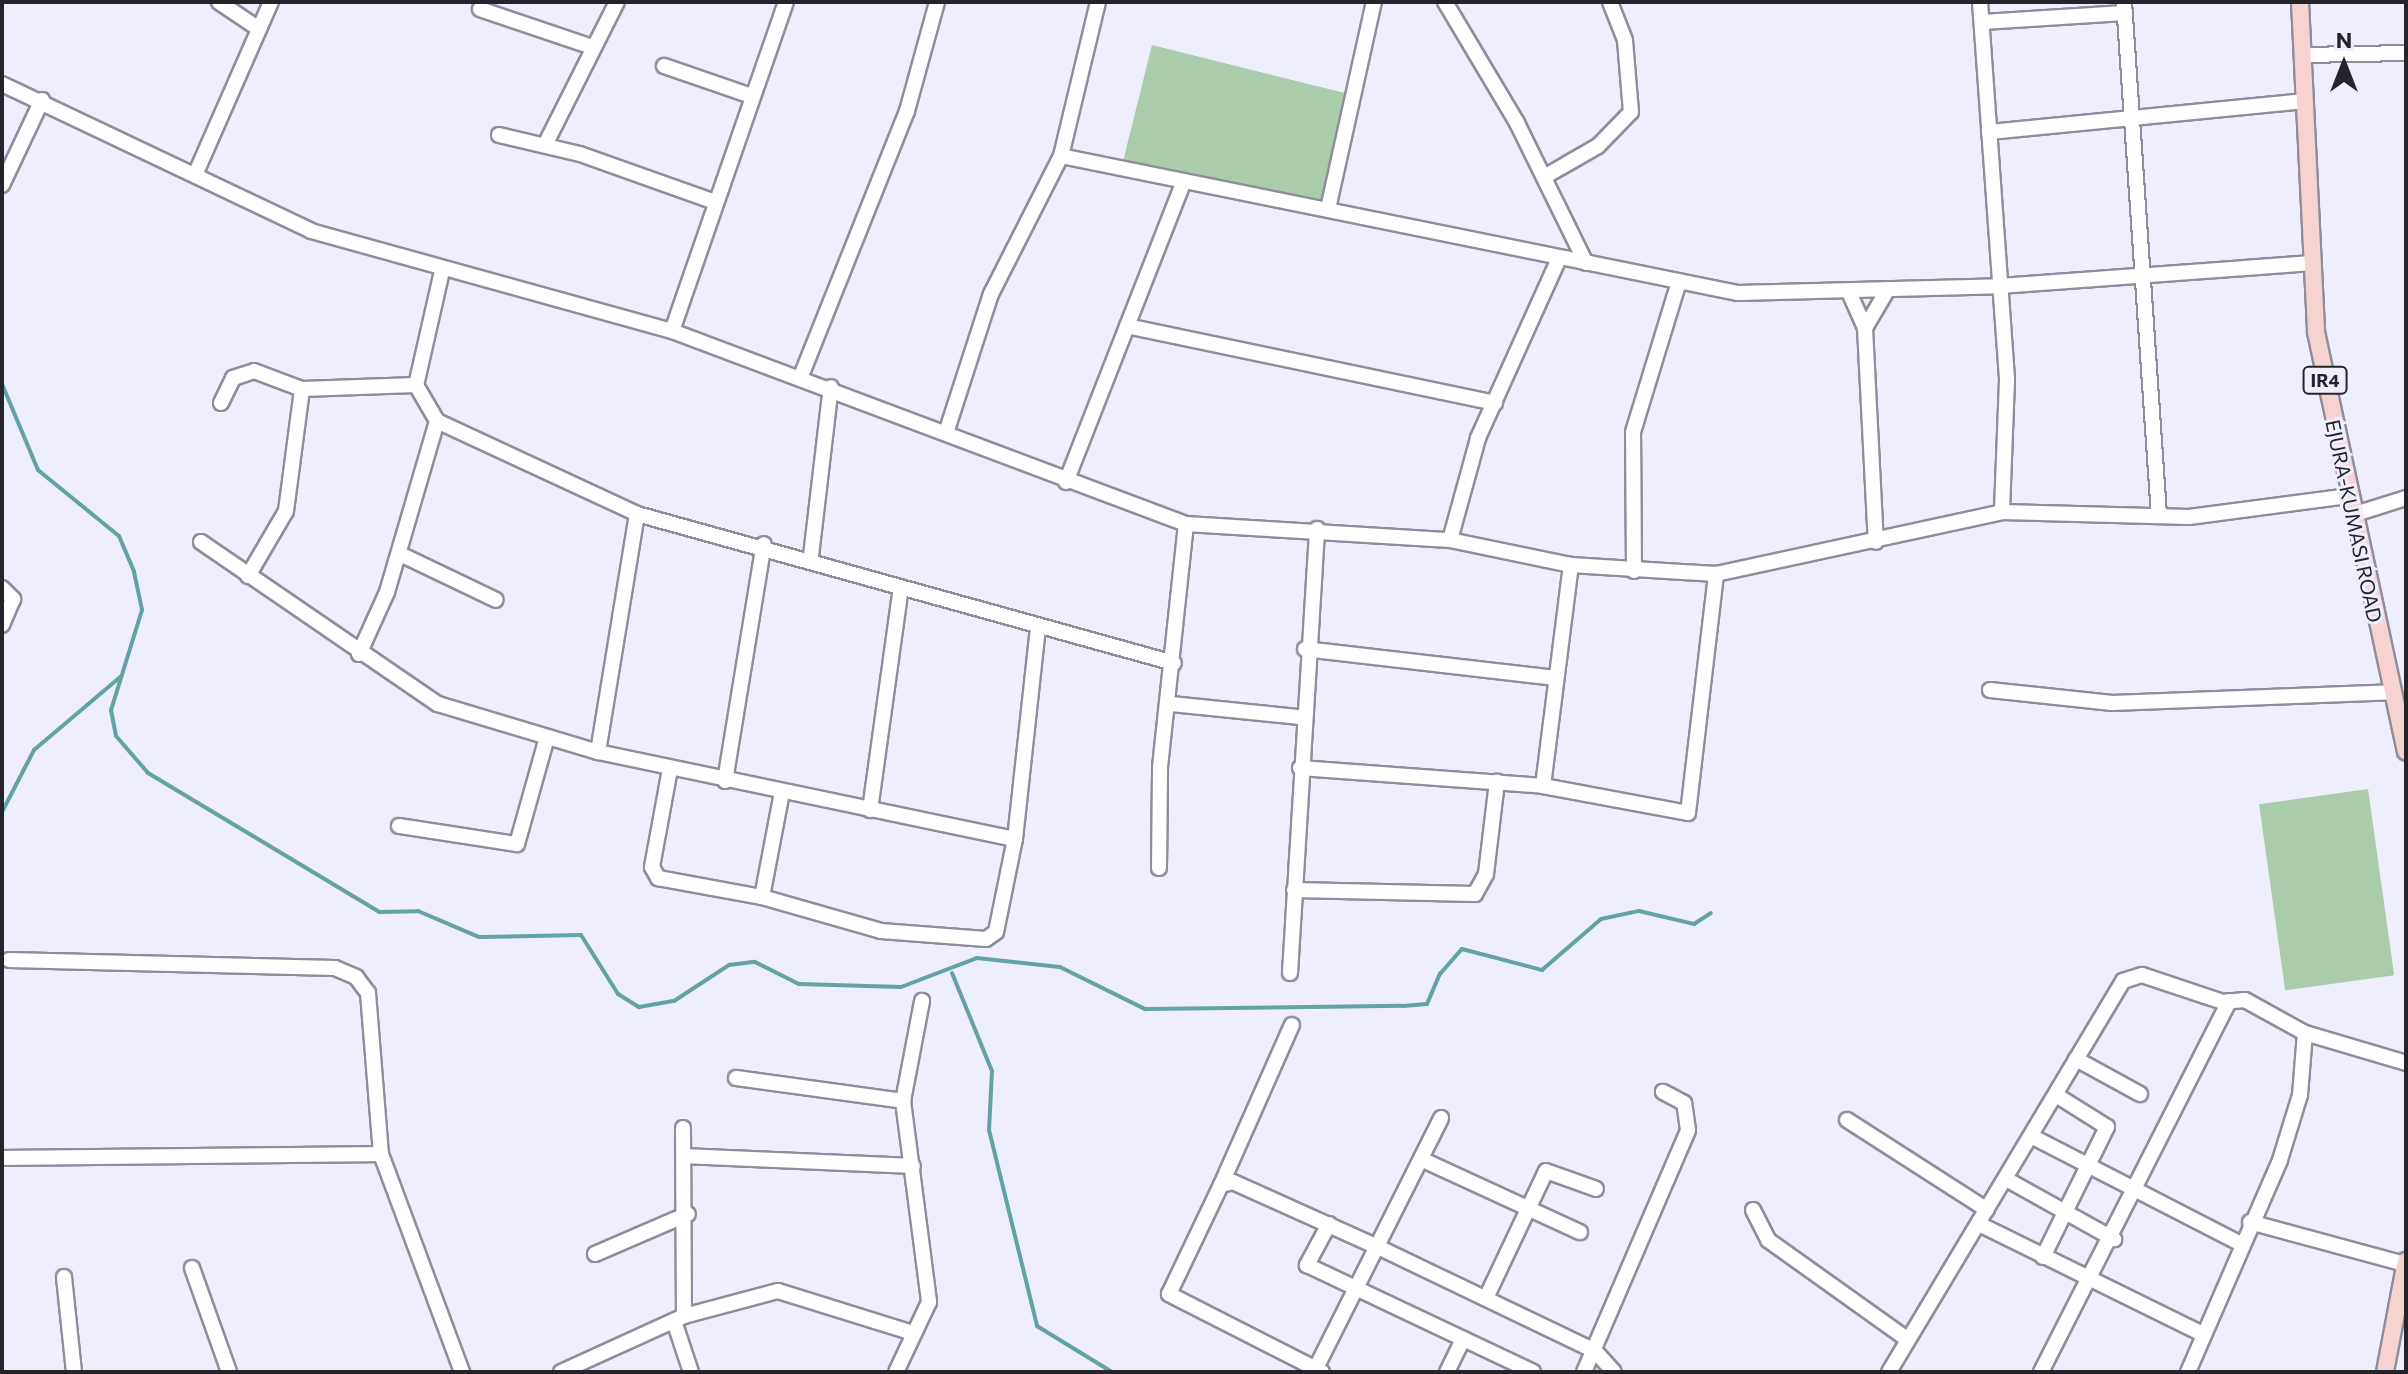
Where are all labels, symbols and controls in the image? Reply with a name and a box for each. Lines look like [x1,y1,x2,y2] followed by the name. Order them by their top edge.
[2304,24,2384,104] north arrow
[2336,26,2352,53] text: N
[2301,366,2349,394] road number: IR4
[2321,417,2387,625] street label: EJURA-KUMASI ROAD

